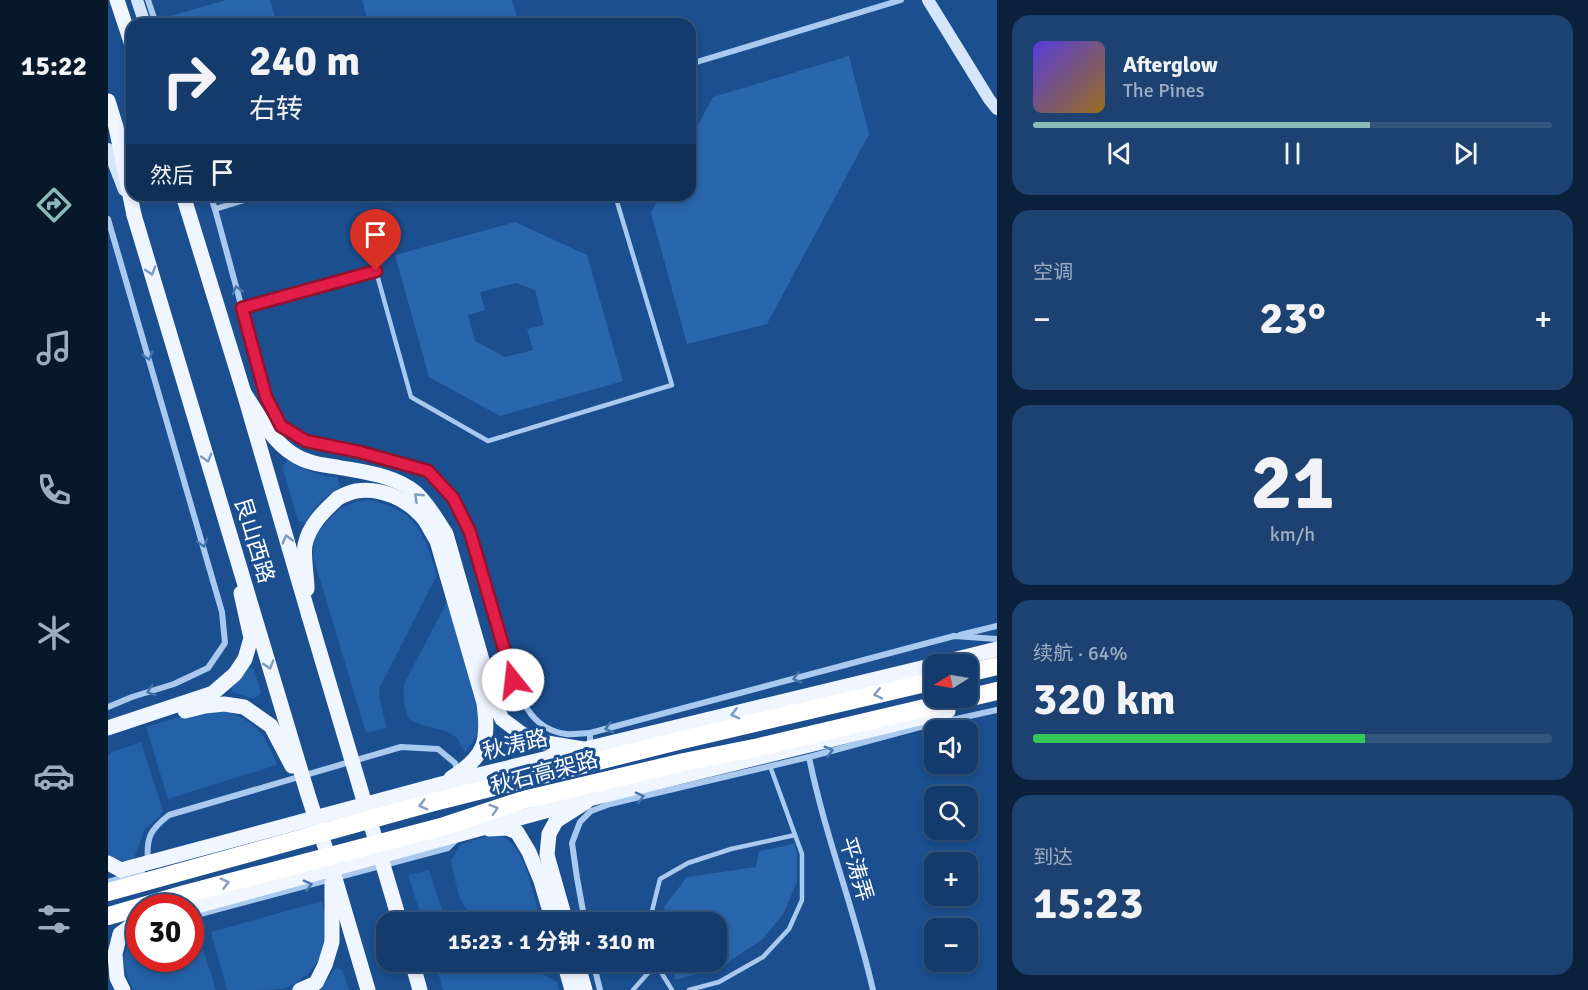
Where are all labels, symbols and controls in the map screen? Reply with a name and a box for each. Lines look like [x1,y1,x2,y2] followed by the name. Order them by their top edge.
[249,36,360,87] text: 240 m
[150,42,228,120] icon: right
[21,50,87,83] text: 15:22
[1123,51,1218,78] text: Afterglow
[1123,78,1205,103] text: The Pines
[249,93,303,126] text: 右转
[1103,137,1136,170] icon: previous
[1276,137,1309,170] icon: pause
[1449,137,1482,170] icon: next
[206,156,239,189] icon: arrive
[150,162,194,189] text: 然后
[33,184,75,226] icon: directions
[350,209,401,271] pin
[359,218,392,251] icon: arrive
[1033,260,1073,285] text: 空调
[144,265,156,276] one-way arrow
[232,285,244,296] one-way arrow
[1259,291,1326,346] text: 23°
[1033,299,1051,340] text: −
[1534,299,1552,340] text: +
[33,327,75,369] icon: music
[141,350,153,361] one-way arrow
[1250,435,1335,531] text: 21
[200,452,212,463] one-way arrow
[33,469,75,511] icon: phone
[415,493,425,504] one-way arrow
[229,494,280,586] street label: 艮山西路
[1270,522,1315,547] text: km/h
[282,534,294,545] one-way arrow
[195,538,208,548] one-way arrow
[33,612,75,654] icon: climate
[1033,641,1128,666] text: 续航 · 64%
[481,648,545,712] position arrow
[924,654,978,708] north arrow
[924,654,978,972] map controls
[262,659,274,670] one-way arrow
[792,670,802,683] one-way arrow
[1033,672,1176,727] text: 320 km
[146,684,157,696] one-way arrow
[873,686,883,699] one-way arrow
[730,706,740,719] one-way arrow
[604,720,614,733] one-way arrow
[924,720,978,774] button: sound
[480,724,550,765] street label: 秋涛路
[488,745,601,800] street label: 秋石高架路
[824,746,834,759] one-way arrow
[33,755,75,797] icon: car
[924,786,978,840] button: search
[635,792,645,805] one-way arrow
[418,797,428,810] one-way arrow
[488,804,499,817] one-way arrow
[834,834,879,905] street label: 平涛弄
[1033,845,1073,870] text: 到达
[924,852,978,906] button: +
[1033,876,1143,931] text: 15:23
[219,878,230,890] one-way arrow
[303,879,313,892] one-way arrow
[126,894,204,972] speed limit sign: 30
[33,898,75,940] icon: filters
[924,918,978,972] button: −
[448,928,655,955] text: 15:23 · 1 分钟 · 310 m

